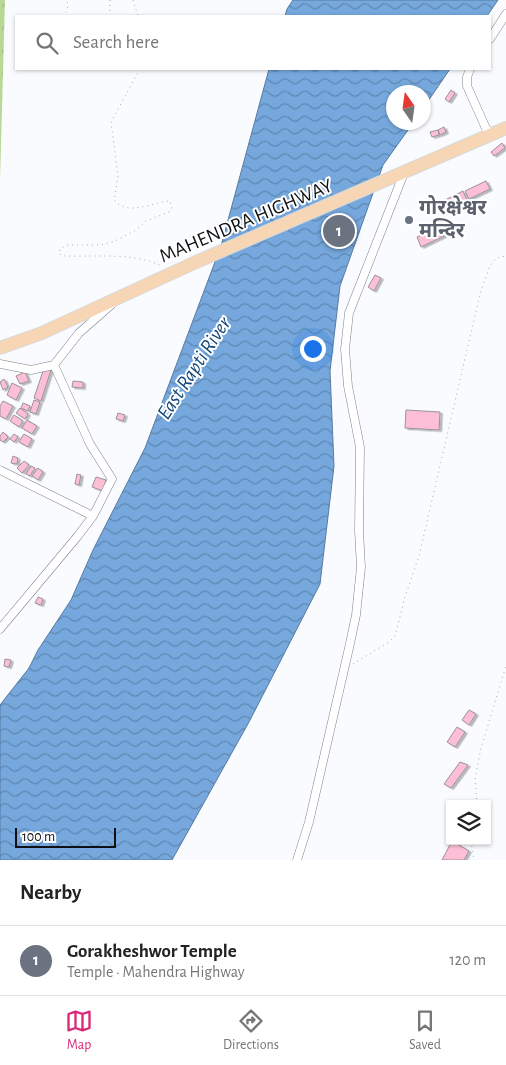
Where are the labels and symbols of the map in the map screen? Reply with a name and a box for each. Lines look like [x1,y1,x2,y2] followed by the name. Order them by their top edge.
[386,85,431,130] north arrow
[157,175,336,267] street label: MAHENDRA HIGHWAY
[419,195,487,241] place label: गोरक्षेश्वर मन्दिर
[323,212,355,250] pin: 1
[403,214,415,226] marker: गोरक्षेश्वर मन्दिर
[153,312,236,423] water label: East Rapti River
[300,336,326,362] your location
[15,825,116,848] scale bar

